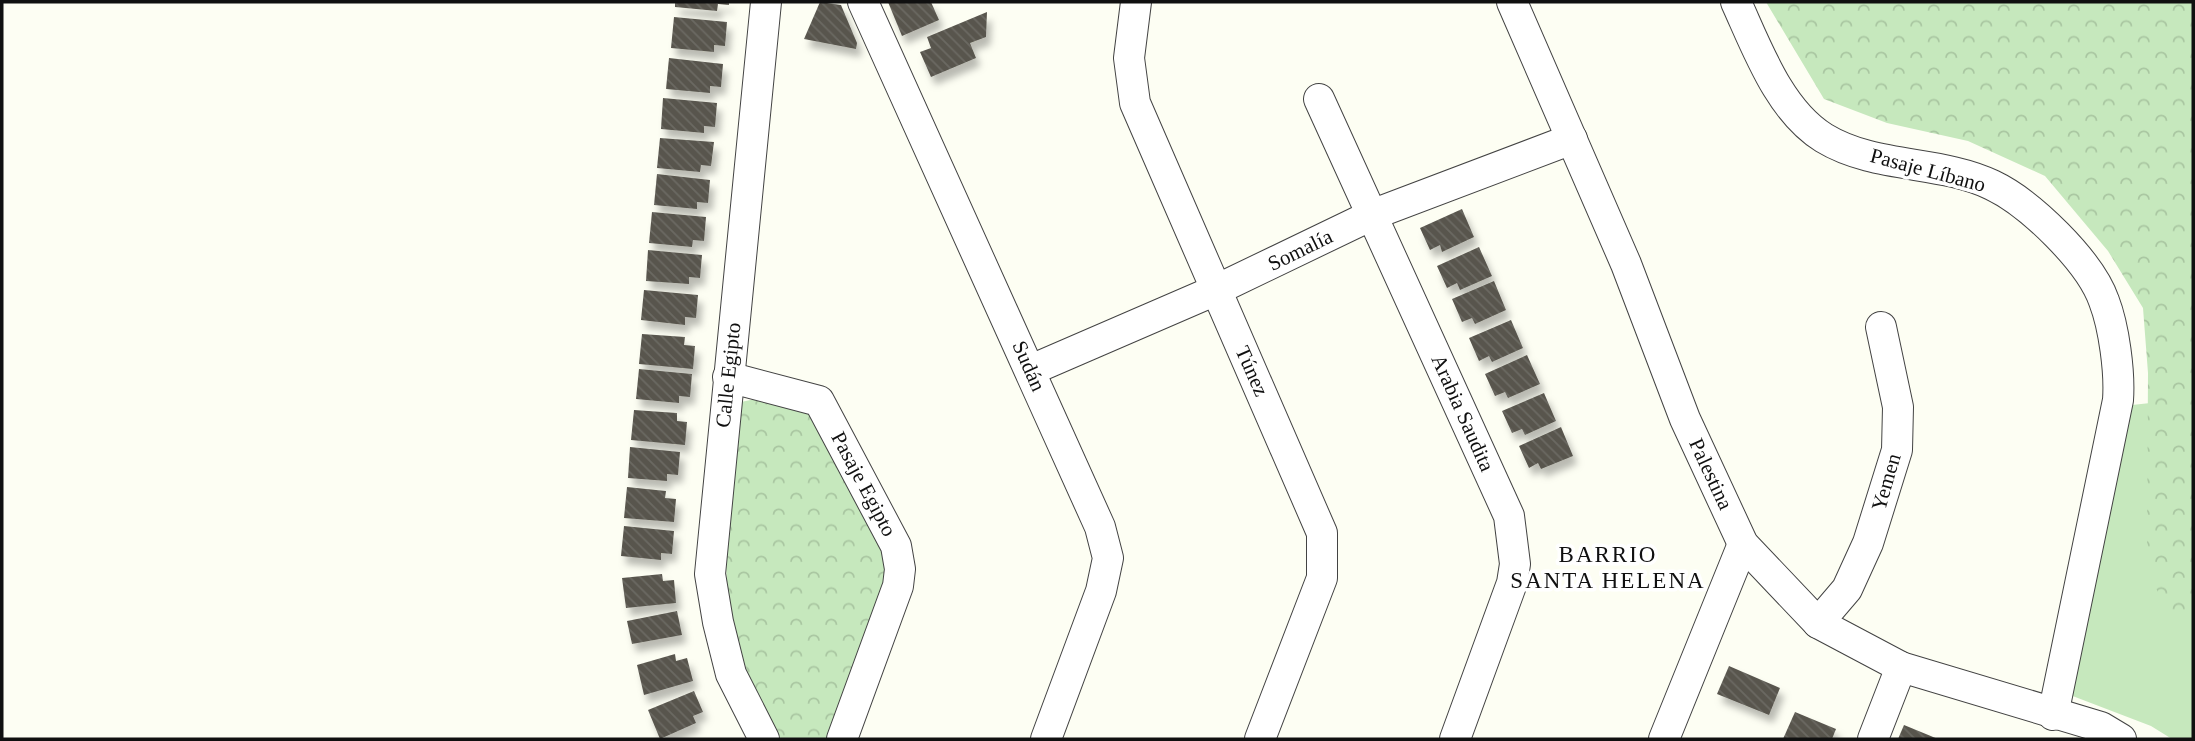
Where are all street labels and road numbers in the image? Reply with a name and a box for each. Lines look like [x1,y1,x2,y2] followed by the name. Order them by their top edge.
[1868,143,1988,197] street label: Pasaje Líbano
[1264,224,1337,276] street label: Somalía
[711,321,745,429] street label: Calle Egipto
[1007,337,1051,395] street label: Sudán
[1230,342,1274,400] street label: Túnez
[1427,351,1500,476] street label: Arabia Saudita
[826,428,902,540] street label: Pasaje Egipto
[1684,435,1738,514] street label: Palestina
[1866,450,1906,513] street label: Yemen

